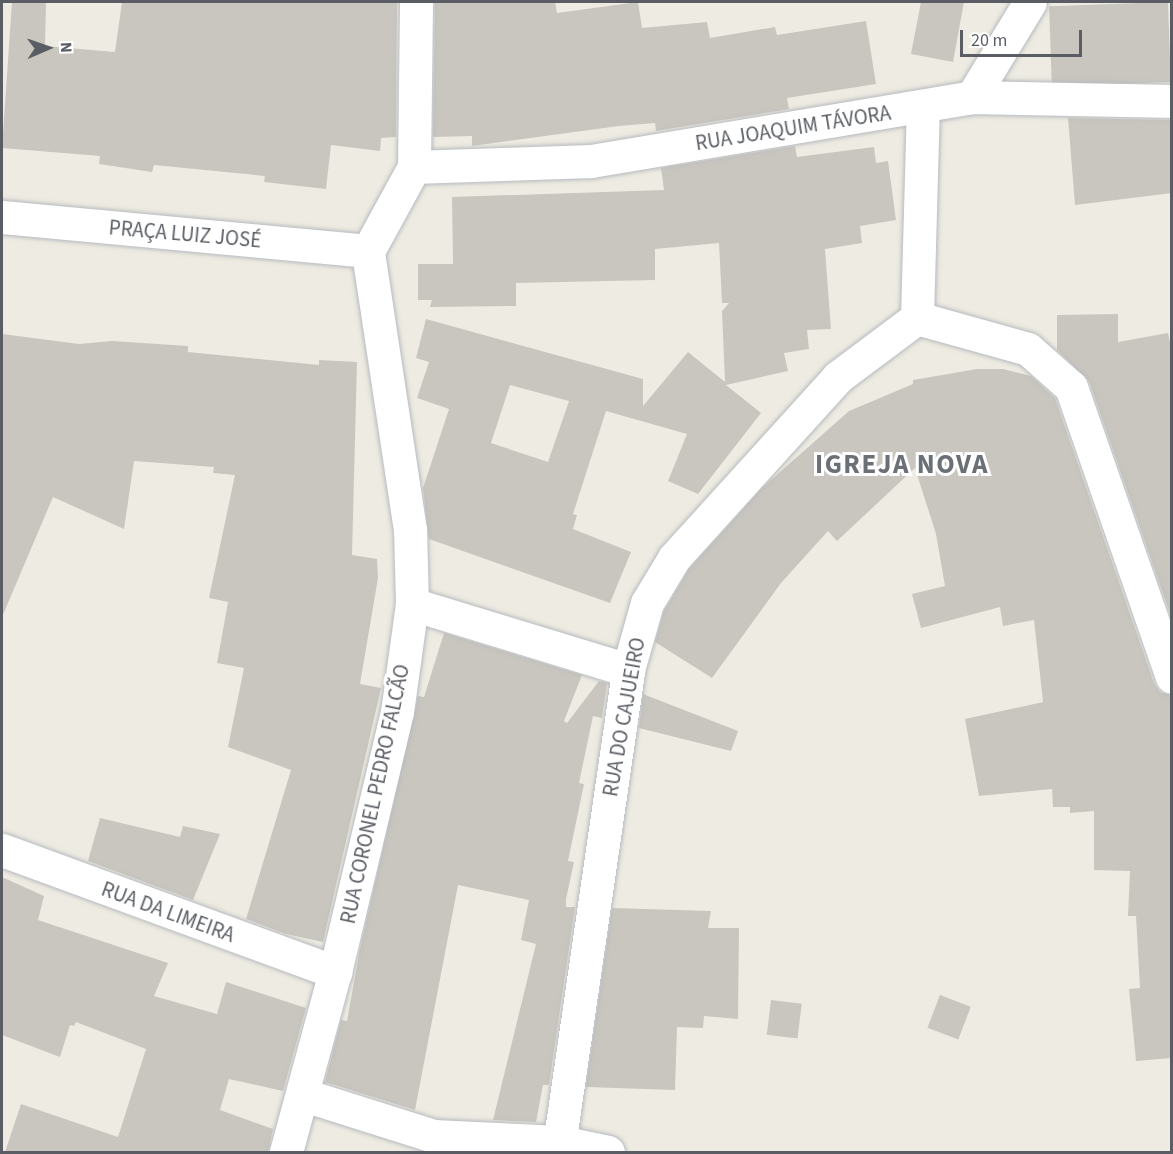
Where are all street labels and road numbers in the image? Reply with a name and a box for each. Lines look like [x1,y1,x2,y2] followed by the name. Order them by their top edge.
[693,100,893,156] street label: RUA JOAQUIM TÁVORA
[108,215,262,253] street label: PRAÇA LUIZ JOSÉ
[598,635,650,799] street label: RUA DO CAJUEIRO
[335,662,415,926] street label: RUA CORONEL PEDRO FALCÃO
[98,876,238,948] street label: RUA DA LIMEIRA

